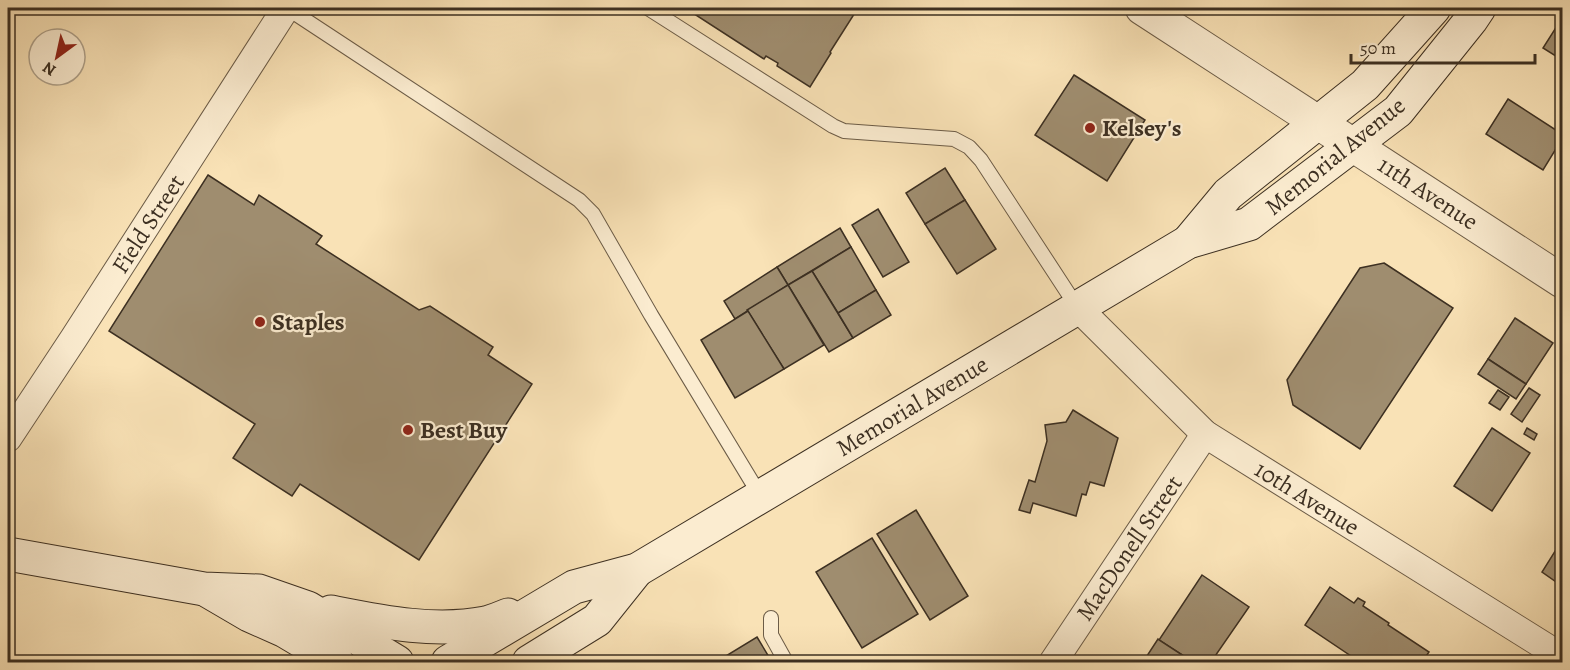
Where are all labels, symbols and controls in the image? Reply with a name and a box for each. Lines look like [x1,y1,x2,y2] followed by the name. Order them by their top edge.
[27,27,87,87] north arrow
[1351,27,1536,65] scale bar
[1360,36,1396,60] text: 50 m
[38,56,60,81] text: N
[1258,90,1412,222] street label: Memorial Avenue
[1102,112,1182,144] place label: Kelsey's
[1083,121,1097,135] marker: Kelsey's
[1372,149,1484,237] street label: 11th Avenue
[104,168,192,280] street label: Field Street
[272,306,345,338] place label: Staples
[253,315,267,329] marker: Staples
[830,348,994,464] street label: Memorial Avenue
[420,414,508,446] place label: Best Buy
[401,423,415,437] marker: Best Buy
[1248,453,1366,543] street label: 10th Avenue
[1069,469,1190,627] street label: MacDonell Street

